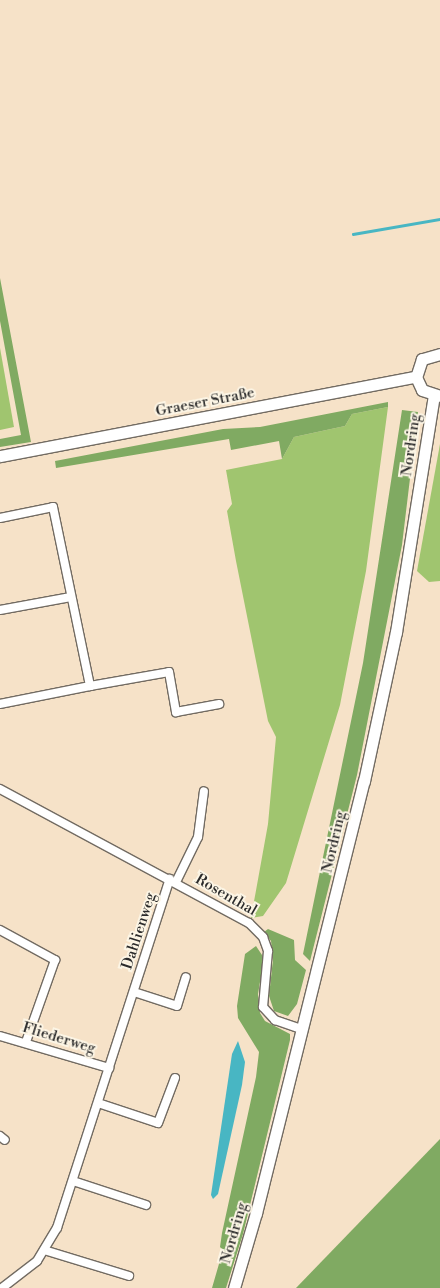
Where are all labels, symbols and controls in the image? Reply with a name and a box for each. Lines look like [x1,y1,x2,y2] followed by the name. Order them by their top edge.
[154,384,256,420] street label: Graeser Straße
[398,413,424,477] street label: Nordring
[318,809,350,875] street label: Nordring
[192,870,260,920] street label: Rosenthal
[118,890,160,972] street label: Dahlienweg
[20,1018,98,1058] street label: Fliederweg
[217,1200,251,1266] street label: Nordring

